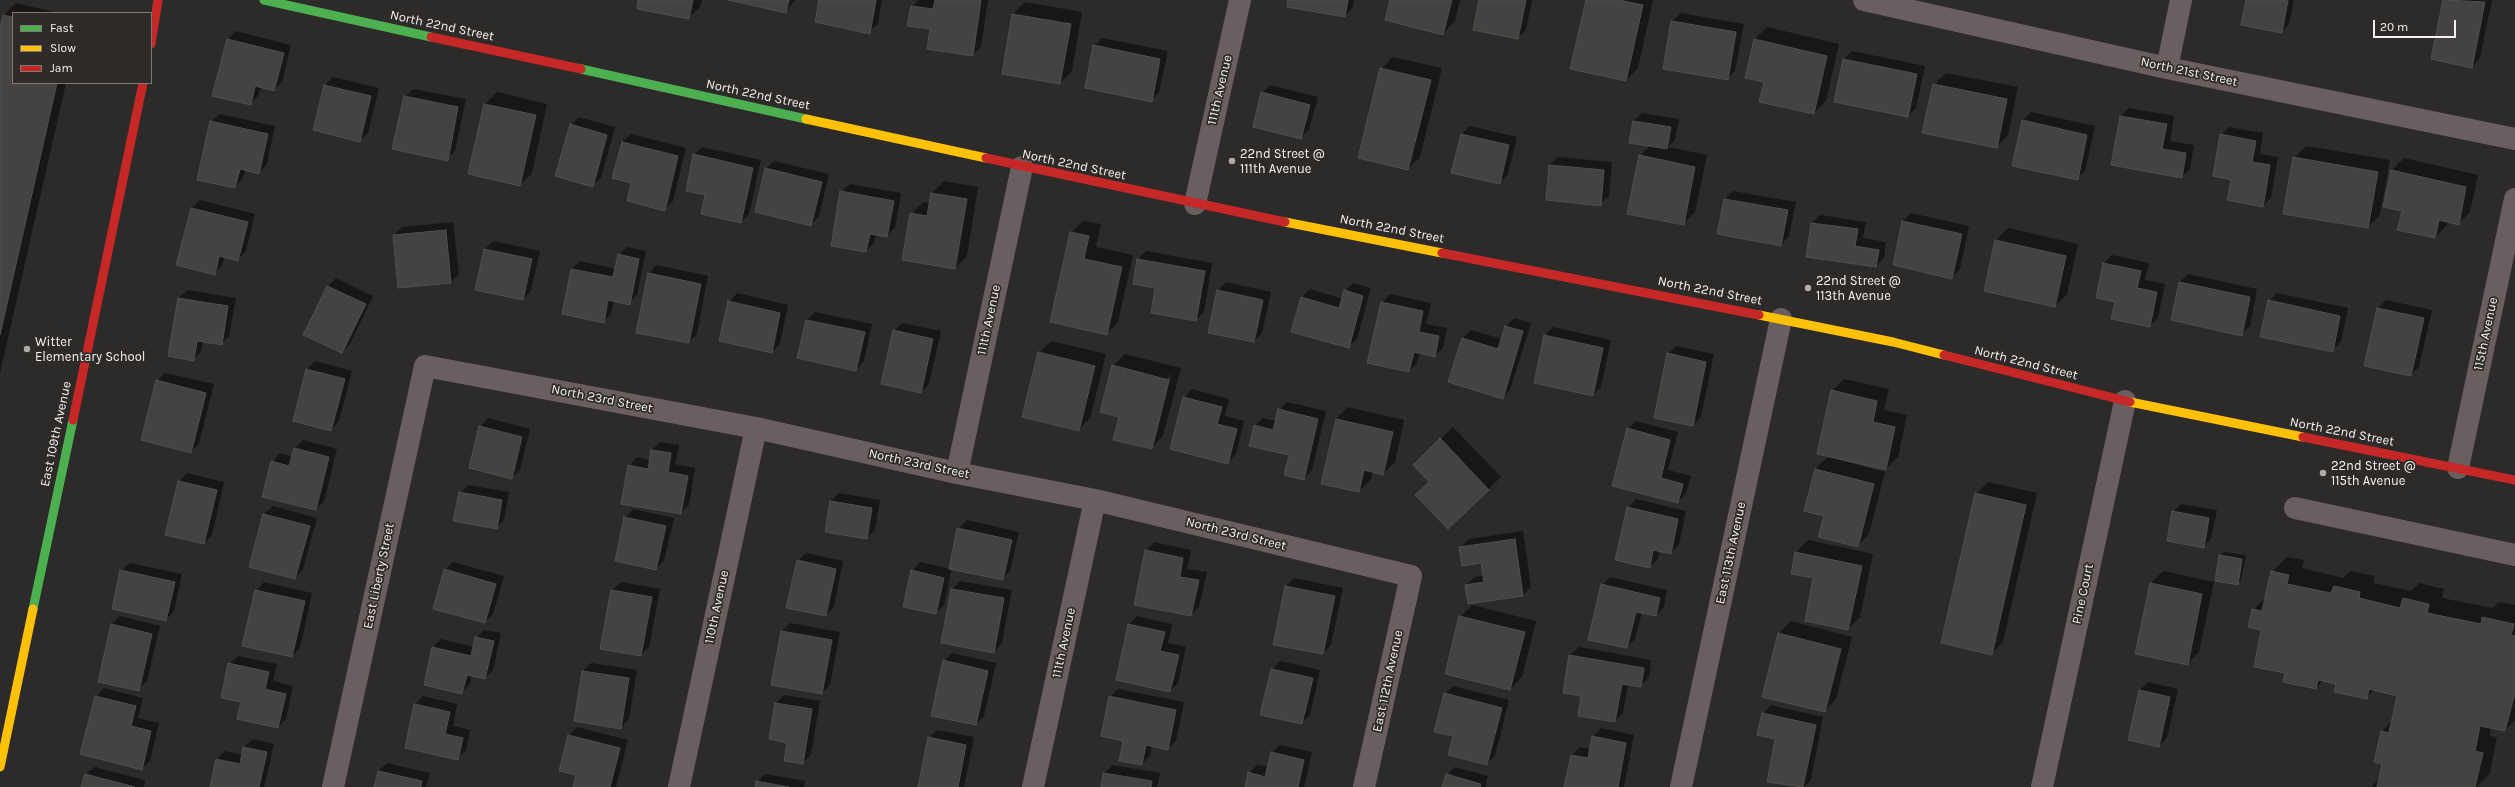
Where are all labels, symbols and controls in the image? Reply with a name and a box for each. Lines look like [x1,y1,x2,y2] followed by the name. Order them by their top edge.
[389,7,495,45] street label: North 22nd Street
[12,12,152,84] legend
[2375,12,2458,38] scale bar
[2380,20,2408,34] text: 20 m
[50,21,73,35] text: Fast
[50,41,76,55] text: Slow
[1204,53,1236,127] street label: 111th Avenue
[2139,54,2239,90] street label: North 21st Street
[50,61,73,75] text: Jam
[705,76,811,114] street label: North 22nd Street
[1021,146,1127,184] street label: North 22nd Street
[1240,146,1325,177] place label: 22nd Street @ 111th Avenue
[1227,156,1237,166] marker: 22nd Street @ 111th Avenue
[1339,211,1445,247] street label: North 22nd Street
[1657,273,1763,309] street label: North 22nd Street
[1816,273,1901,304] place label: 22nd Street @ 113th Avenue
[974,283,1004,357] street label: 111th Avenue
[1803,283,1813,293] marker: 22nd Street @ 113th Avenue
[2471,296,2501,372] street label: 115th Avenue
[35,334,145,365] place label: Witter Elementary School
[1973,343,2079,383] street label: North 22nd Street
[22,344,32,354] marker: Witter Elementary School
[37,380,75,488] street label: East 109th Avenue
[550,382,654,416] street label: North 23rd Street
[2289,414,2395,450] street label: North 22nd Street
[867,446,971,482] street label: North 23rd Street
[2331,458,2416,489] place label: 22nd Street @ 115th Avenue
[2318,468,2328,478] marker: 22nd Street @ 115th Avenue
[1713,500,1749,606] street label: East 113th Avenue
[1184,514,1288,554] street label: North 23rd Street
[360,522,398,630] street label: East Liberty Street
[2069,562,2097,626] street label: Pine Court
[702,569,732,645] street label: 110th Avenue
[1049,606,1079,680] street label: 111th Avenue
[1370,629,1406,733] street label: East 112th Avenue

